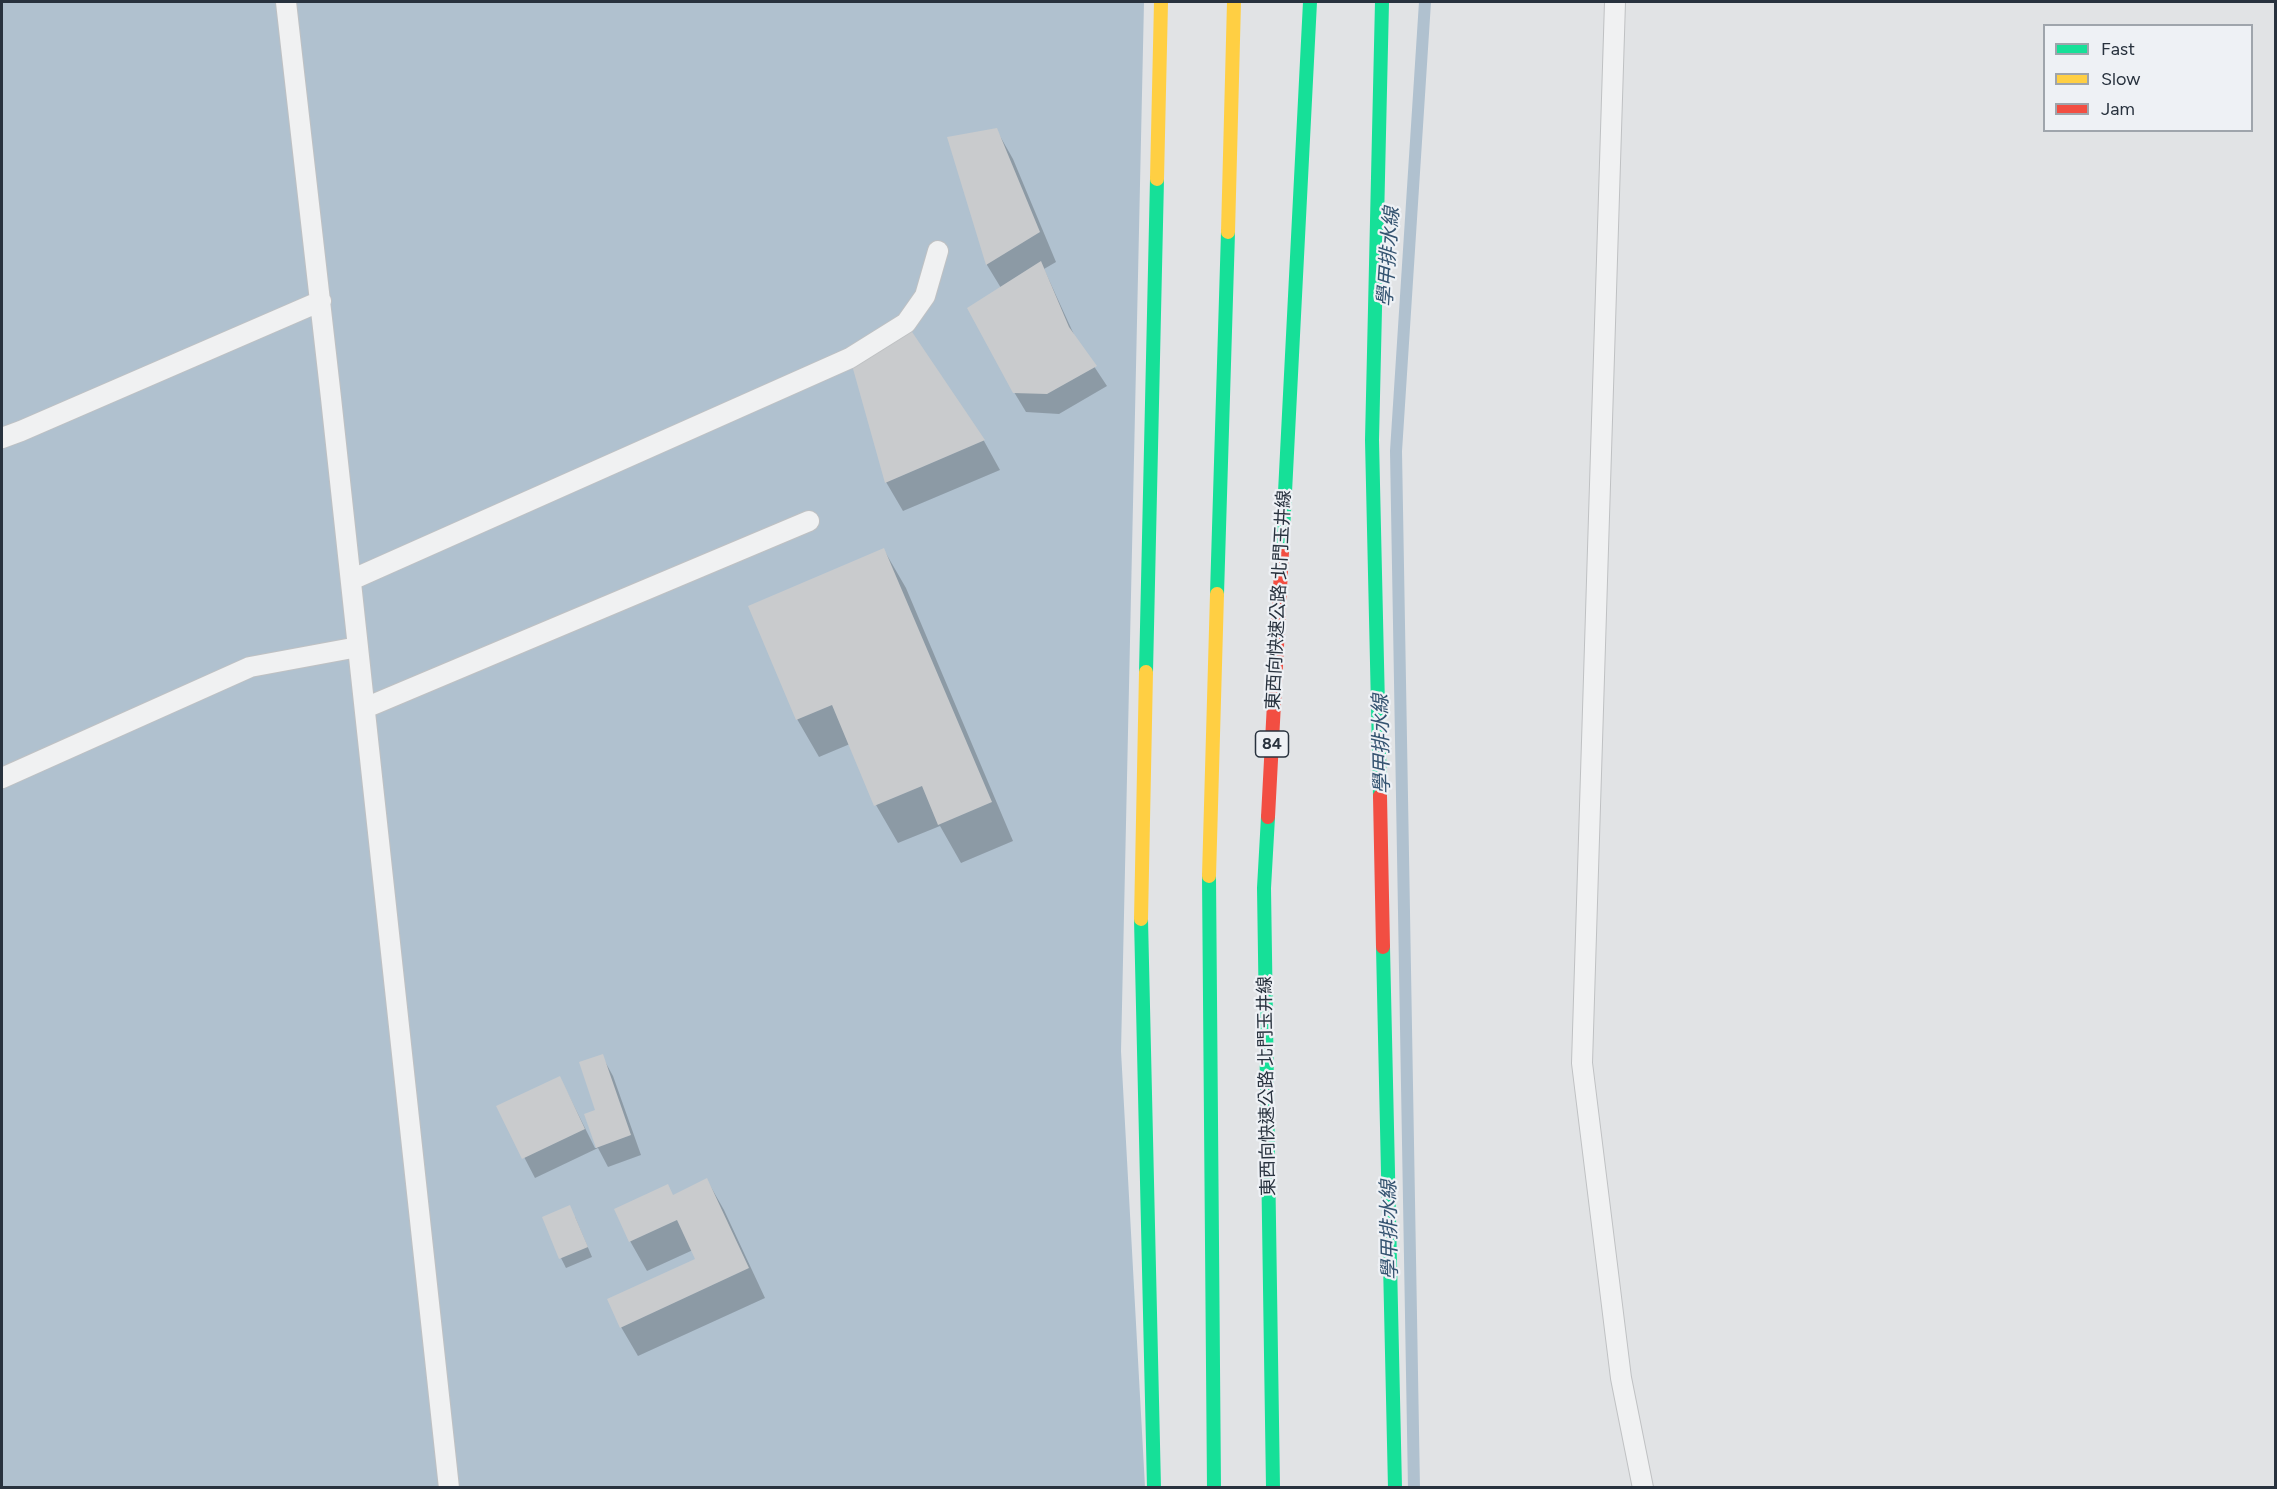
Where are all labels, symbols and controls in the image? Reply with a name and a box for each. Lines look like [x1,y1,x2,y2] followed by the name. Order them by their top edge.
[2043,24,2253,132] legend
[2101,38,2135,60] text: Fast
[2101,68,2140,90] text: Slow
[2101,98,2135,120] text: Jam
[1374,206,1404,308] water label: 學甲排水線
[1262,489,1296,711] street label: 東西向快速公路 北門玉井線
[1369,694,1395,794] water label: 學甲排水線
[1256,731,1288,757] road number: 84
[1254,976,1280,1196] street label: 東西向快速公路 北門玉井線
[1377,1180,1403,1280] water label: 學甲排水線

